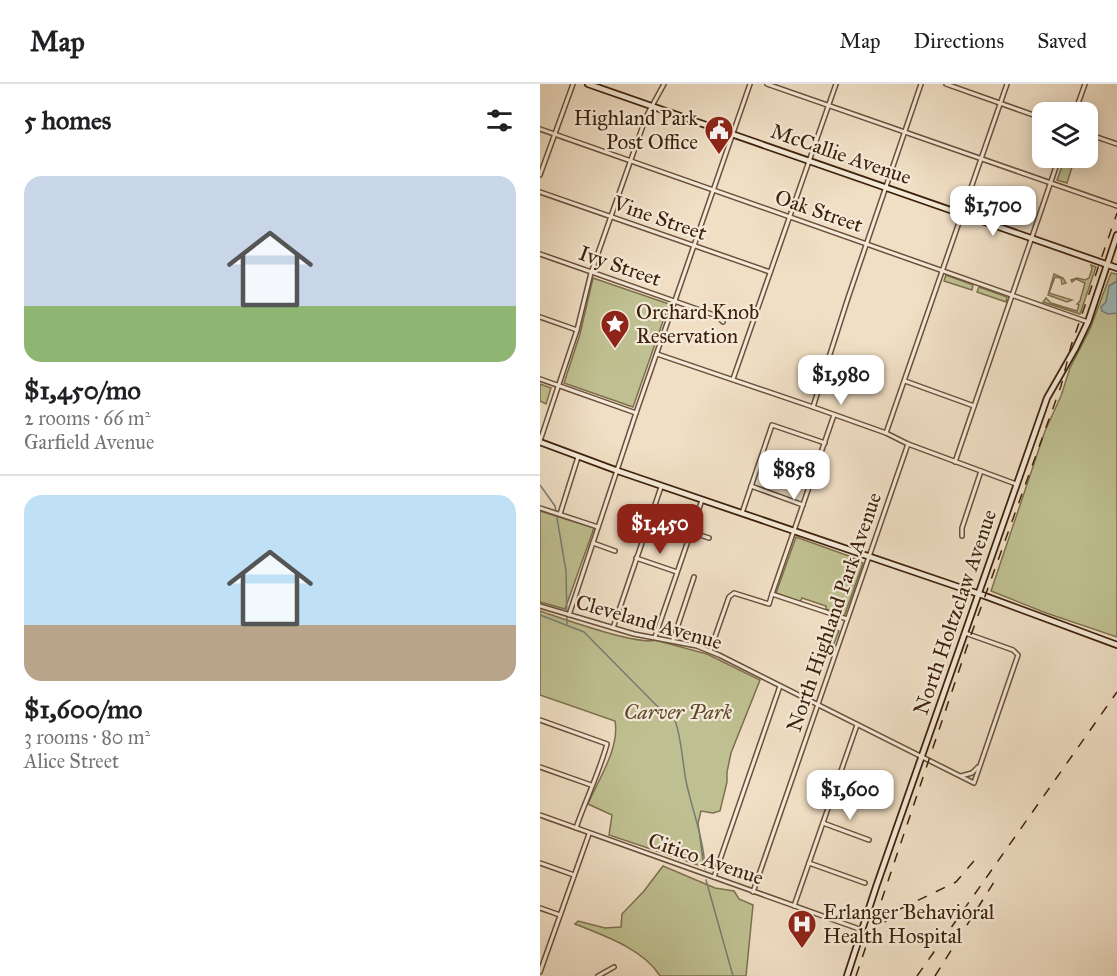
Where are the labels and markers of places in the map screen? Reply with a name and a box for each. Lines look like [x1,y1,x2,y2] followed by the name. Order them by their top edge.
[574,105,698,155] place label: Highland Park Post Office
[703,114,735,156] public building icon: Highland Park Post Office
[944,186,1042,237] pin: $1,700
[636,299,759,349] place label: Orchard Knob Reservation
[599,308,631,350] place icon: Orchard Knob Reservation
[792,355,890,406] pin: $1,980
[758,450,830,501] pin: $858
[611,504,709,555] pin: $1,450
[801,770,899,821] pin: $1,600
[823,899,995,949] place label: Erlanger Behavioral Health Hospital
[786,908,818,950] hospital icon: Erlanger Behavioral Health Hospital

